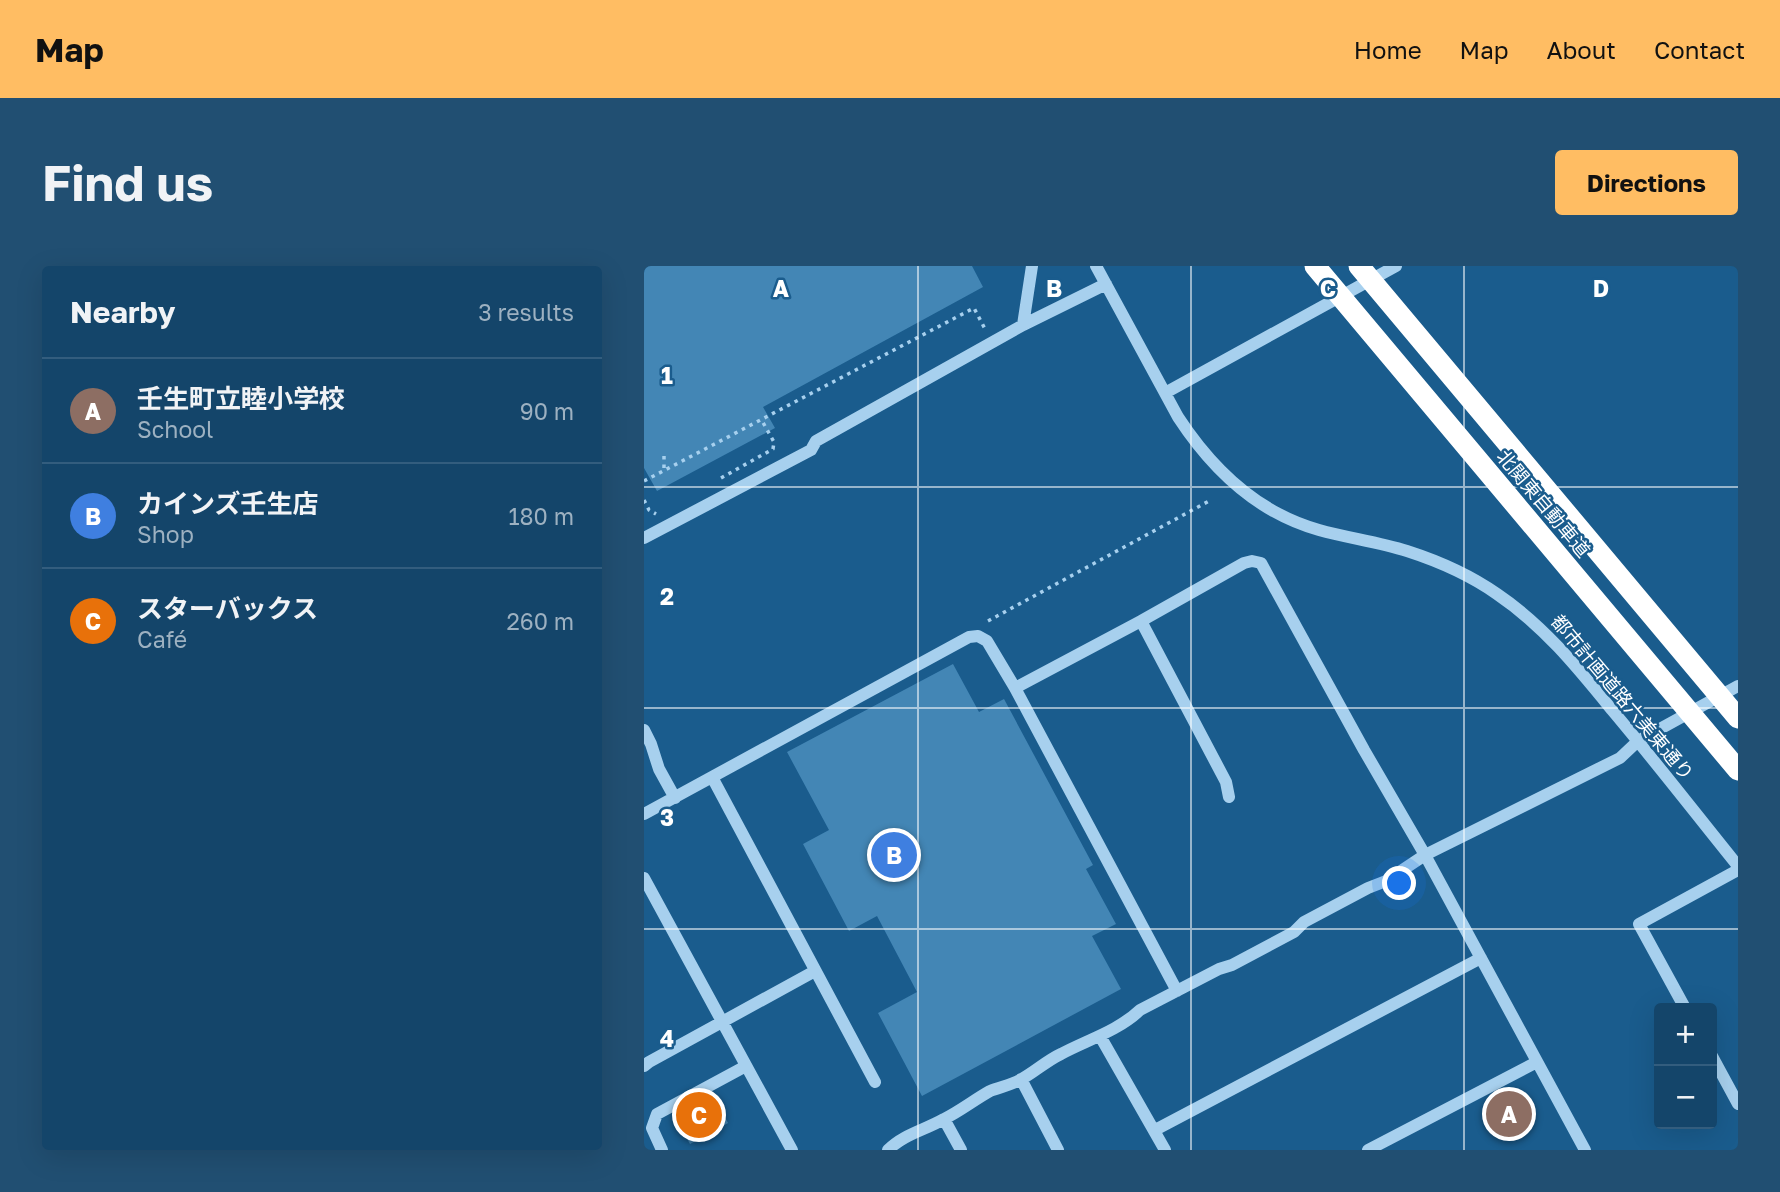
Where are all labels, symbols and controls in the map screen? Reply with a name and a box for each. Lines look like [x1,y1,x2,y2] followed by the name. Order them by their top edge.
[35,30,104,69] text: Map
[1354,35,1422,64] text: Home
[1460,35,1509,64] text: Map
[1547,35,1616,64] text: About
[1654,35,1745,64] text: Contact
[1555,150,1738,215] button: Directions
[42,153,213,212] text: Find us
[773,274,790,302] text: A
[1046,274,1062,302] text: B
[1320,274,1336,302] text: C
[1593,274,1609,302] text: D
[70,294,175,330] text: Nearby
[478,298,574,326] text: 3 results
[661,361,673,389] text: 1
[137,383,345,414] text: 壬生町立睦小学校
[85,397,101,425] text: A
[520,397,574,425] text: 90 m
[137,415,213,443] text: School
[1492,445,1596,561] street label: 北関東自動車道
[137,488,318,519] text: カインズ壬生店
[85,502,101,530] text: B
[508,502,574,530] text: 180 m
[137,520,194,548] text: Shop
[660,582,674,610] text: 2
[137,593,318,624] text: スターバックス
[85,607,101,635] text: C
[506,607,574,635] text: 260 m
[1547,610,1699,784] street label: 都市計画道路六美東通り
[137,625,187,653] text: Café
[660,803,674,831] text: 3
[871,829,917,881] pin: B
[1382,866,1416,900] your location
[1654,1003,1717,1129] map controls
[1654,1003,1717,1066] button: +
[660,1024,674,1052] text: 4
[1654,1066,1717,1129] button: −
[1486,1088,1532,1140] pin: A
[676,1089,722,1141] pin: C

